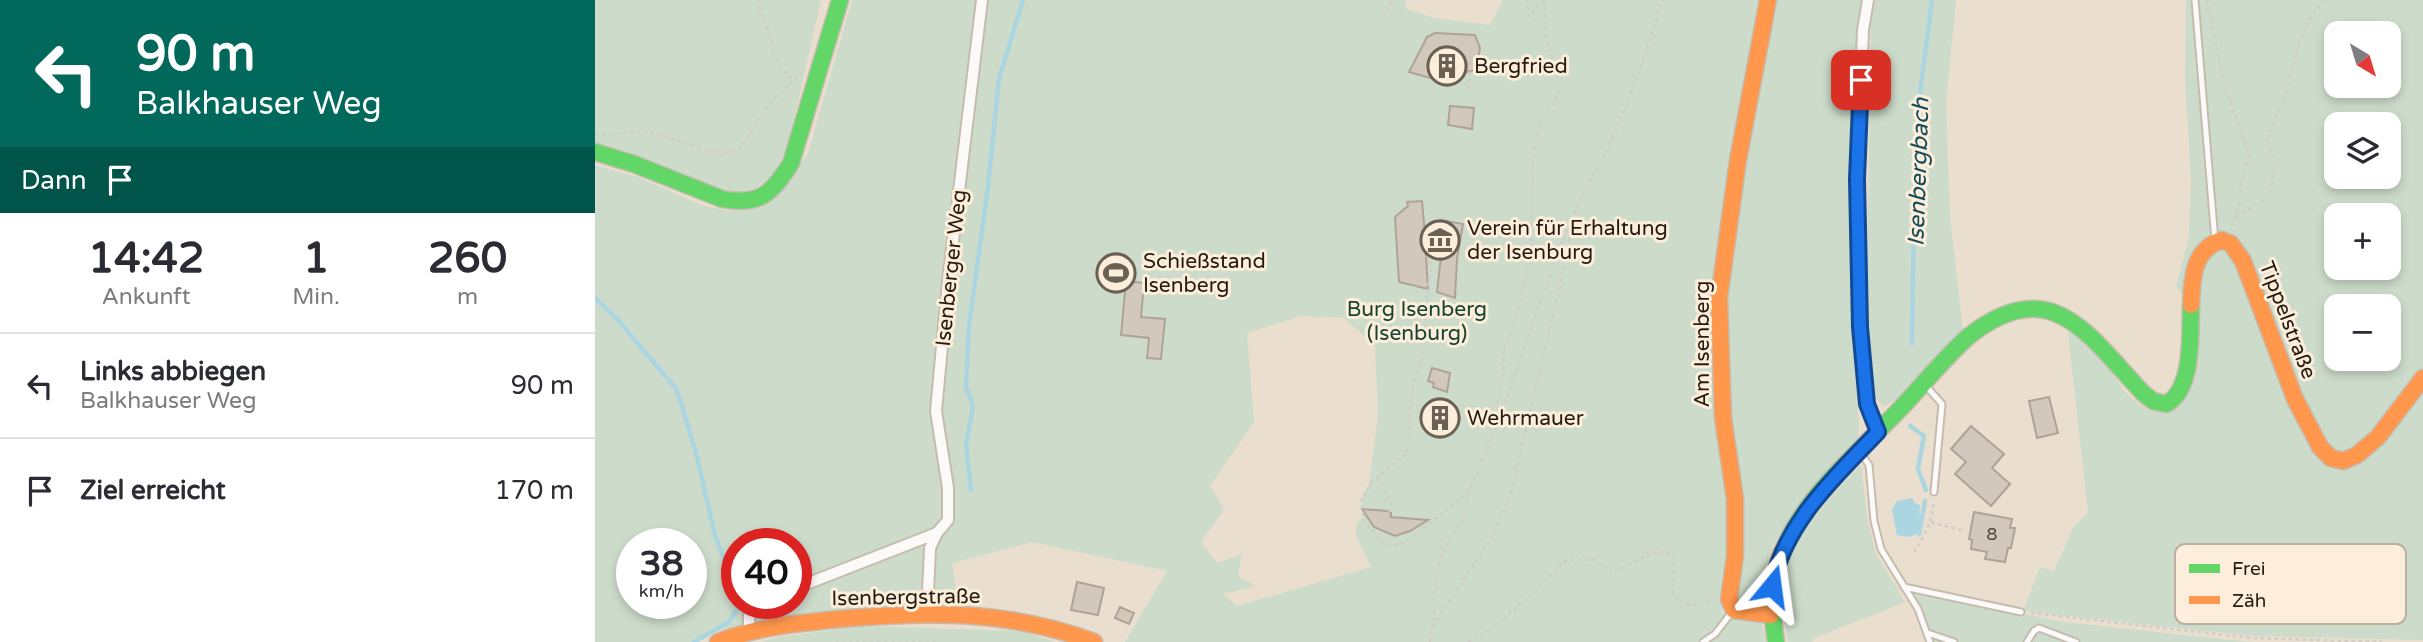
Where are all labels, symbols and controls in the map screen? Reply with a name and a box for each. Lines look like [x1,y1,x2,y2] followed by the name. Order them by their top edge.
[2324,21,2401,98] north arrow
[2324,21,2401,371] map controls
[136,25,255,84] text: 90 m
[21,28,112,119] icon: left
[1426,45,1468,87] building icon: Bergfried
[1831,50,1891,110] pin
[1474,54,1568,79] place label: Bergfried
[1842,61,1880,99] icon: arrive
[136,85,382,123] text: Balkhauser Weg
[1902,96,1936,247] water label: Isenbergbach
[2324,112,2401,189] button: layers
[101,161,139,199] icon: arrive
[21,165,87,196] text: Dann
[931,188,972,348] street label: Isenberger Weg
[2324,203,2401,280] button: +
[1467,216,1668,265] place label: Verein für Erhaltung der Isenburg
[1419,219,1461,261] museum icon: Verein für Erhaltung der Isenburg
[88,233,204,284] text: 14:42
[303,233,329,284] text: 1
[428,233,507,284] text: 260
[1143,249,1266,298] place label: Schießstand Isenberg
[1095,252,1137,294] sports icon: Schießstand Isenberg
[2254,258,2321,383] street label: Tippelstraße
[1690,281,1715,407] street label: Am Isenberg
[102,283,190,311] text: Ankunft
[292,283,340,311] text: Min.
[457,283,478,311] text: m
[2324,294,2401,371] button: −
[1347,297,1487,346] park label: Burg Isenberg (Isenburg)
[80,356,266,387] text: Links abbiegen
[21,367,59,405] icon: left
[511,370,574,401] text: 90 m
[80,387,257,415] text: Balkhauser Weg
[1419,397,1461,439] building icon: Wehrmauer
[1467,406,1584,431] place label: Wehrmauer
[21,472,59,510] icon: arrive
[80,475,226,506] text: Ziel erreicht
[494,475,574,506] text: 170 m
[1986,523,1998,545] house number: 8
[721,528,812,619] speed limit sign: 40
[640,543,683,585] text: 38
[2175,544,2406,624] legend
[1735,549,1809,623] position arrow
[2232,558,2266,580] text: Frei
[639,580,684,602] text: km/h
[831,584,981,611] street label: Isenbergstraße
[2232,590,2266,612] text: Zäh

